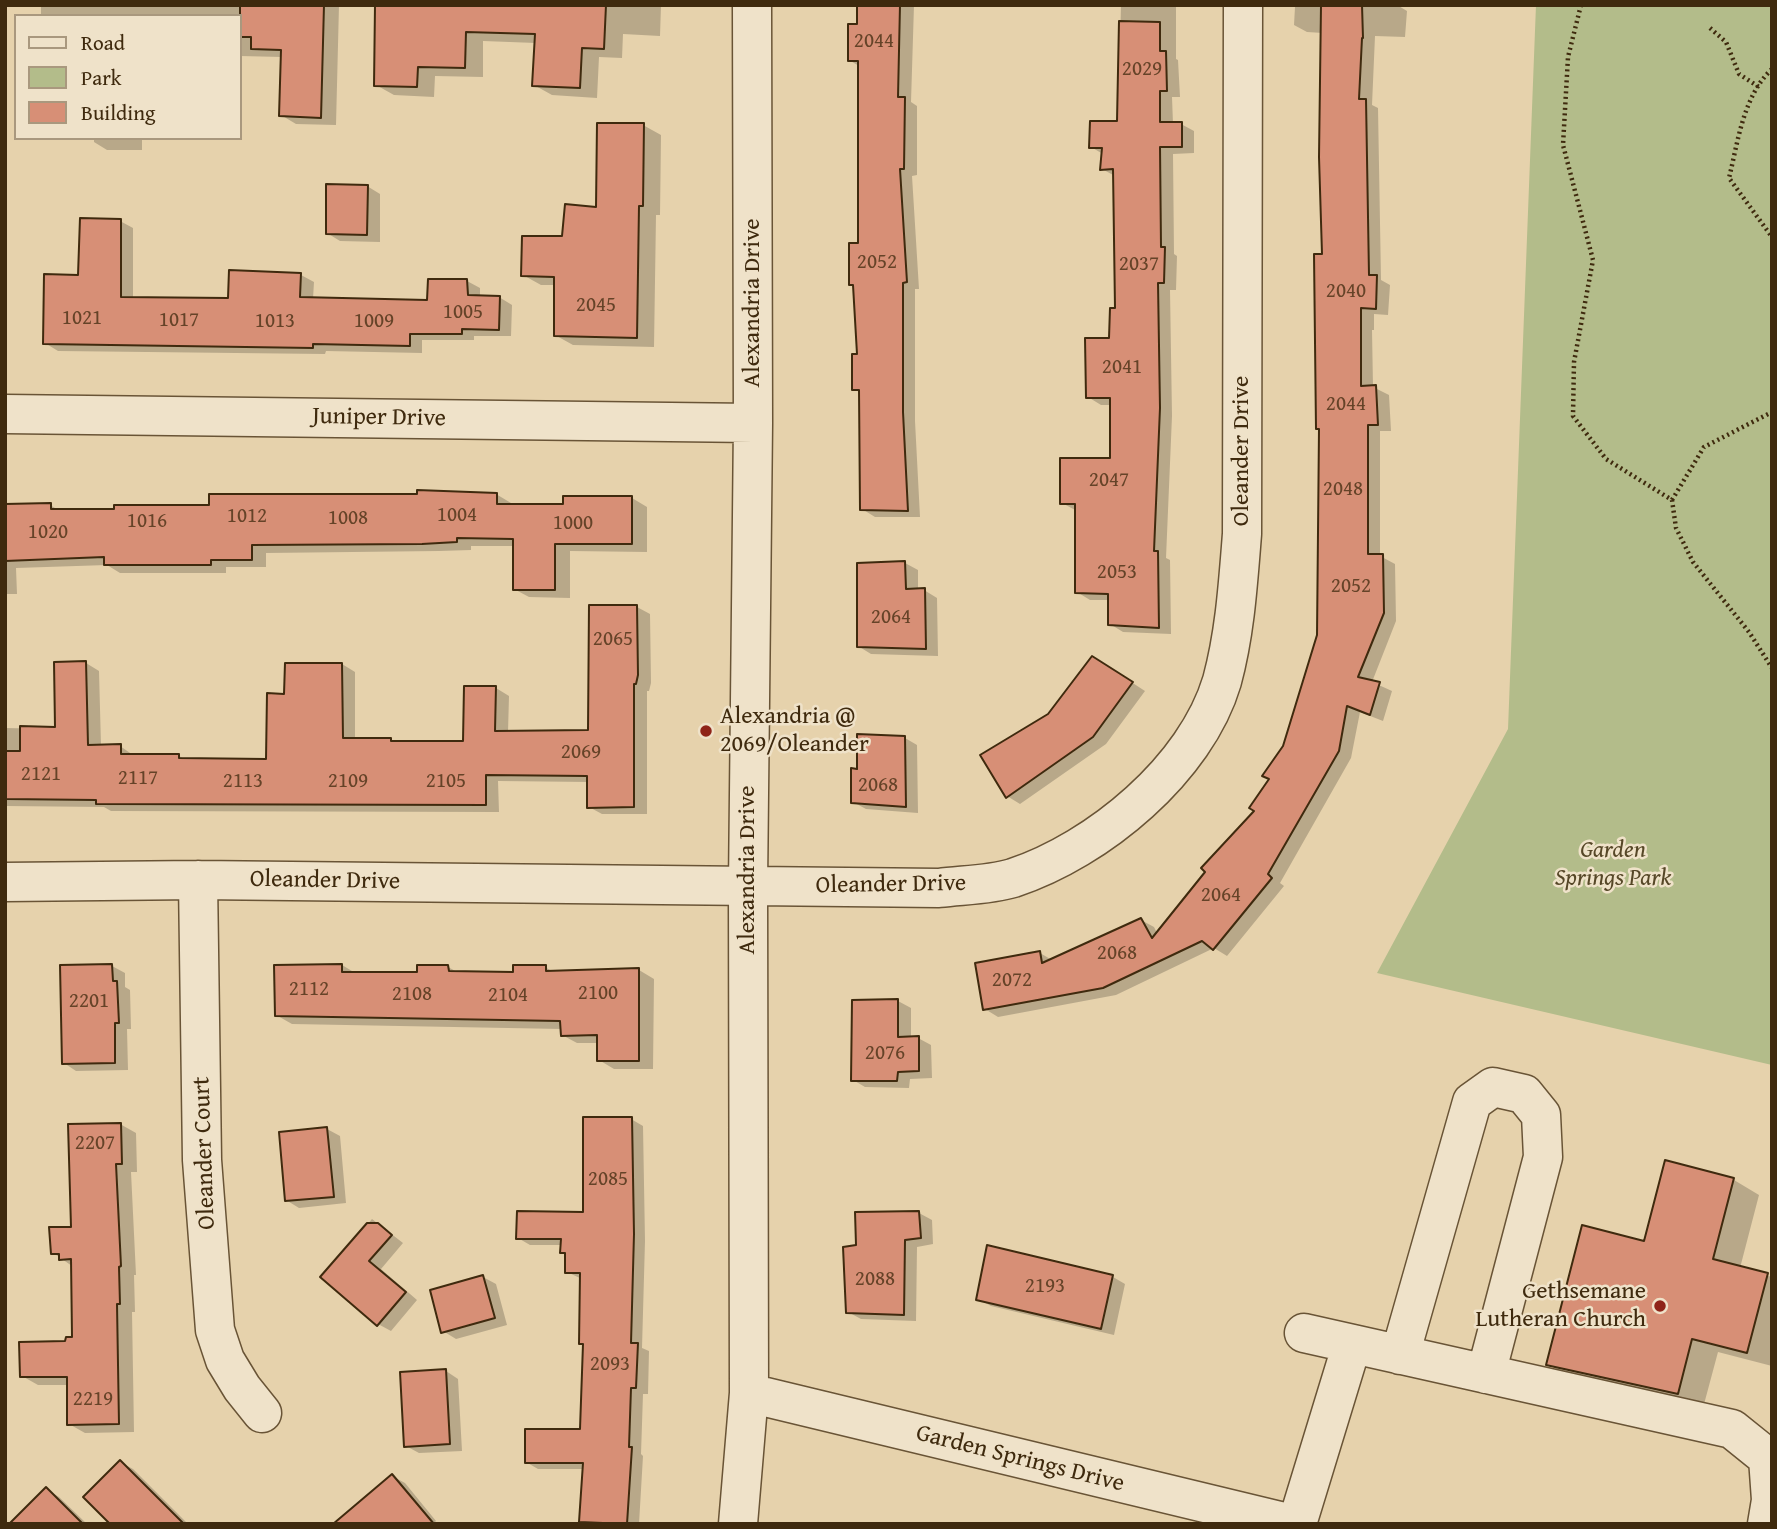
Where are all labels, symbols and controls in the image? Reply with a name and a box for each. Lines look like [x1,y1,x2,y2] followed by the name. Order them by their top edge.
[14,14,242,140] legend
[81,27,125,58] text: Road
[854,29,894,55] house number: 2044
[1122,57,1162,83] house number: 2029
[81,62,122,93] text: Park
[81,97,155,128] text: Building
[739,218,767,388] street label: Alexandria Drive
[857,250,897,276] house number: 2052
[1119,252,1159,278] house number: 2037
[1326,279,1366,305] house number: 2040
[576,293,616,319] house number: 2045
[443,300,483,326] house number: 1005
[62,306,102,332] house number: 1021
[159,308,199,334] house number: 1017
[255,309,295,335] house number: 1013
[354,309,394,335] house number: 1009
[1102,355,1142,381] house number: 2041
[1228,376,1256,526] street label: Oleander Drive
[1326,392,1366,418] house number: 2044
[312,402,446,434] street label: Juniper Drive
[1089,468,1129,494] house number: 2047
[1323,477,1363,503] house number: 2048
[437,503,477,529] house number: 1004
[227,504,267,530] house number: 1012
[328,506,368,532] house number: 1008
[127,509,167,535] house number: 1016
[553,511,593,537] house number: 1000
[28,520,68,546] house number: 1020
[1097,560,1137,586] house number: 2053
[1331,574,1371,600] house number: 2052
[871,605,911,631] house number: 2064
[593,627,633,653] house number: 2065
[720,703,869,759] place label: Alexandria @ 2069/Oleander
[698,723,714,739] marker: Alexandria @ 2069/Oleander
[561,740,601,766] house number: 2069
[21,762,61,788] house number: 2121
[118,766,158,792] house number: 2117
[223,769,263,795] house number: 2113
[328,769,368,795] house number: 2109
[426,769,466,795] house number: 2105
[858,773,898,799] house number: 2068
[734,785,762,955] street label: Alexandria Drive
[1555,837,1671,893] park label: Garden Springs Park
[250,865,400,897] street label: Oleander Drive
[816,869,966,901] street label: Oleander Drive
[1201,883,1241,909] house number: 2064
[1097,941,1137,967] house number: 2068
[992,968,1032,994] house number: 2072
[289,977,329,1003] house number: 2112
[578,981,618,1007] house number: 2100
[392,982,432,1008] house number: 2108
[488,983,528,1009] house number: 2104
[69,989,109,1015] house number: 2201
[865,1041,905,1067] house number: 2076
[188,1076,222,1230] street label: Oleander Court
[75,1131,115,1157] house number: 2207
[588,1167,628,1193] house number: 2085
[855,1267,895,1293] house number: 2088
[1025,1274,1065,1300] house number: 2193
[1476,1278,1646,1334] place label: Gethsemane Lutheran Church
[1652,1298,1668,1314] marker: Gethsemane Lutheran Church
[590,1352,630,1378] house number: 2093
[73,1387,113,1413] house number: 2219
[913,1419,1127,1499] street label: Garden Springs Drive

